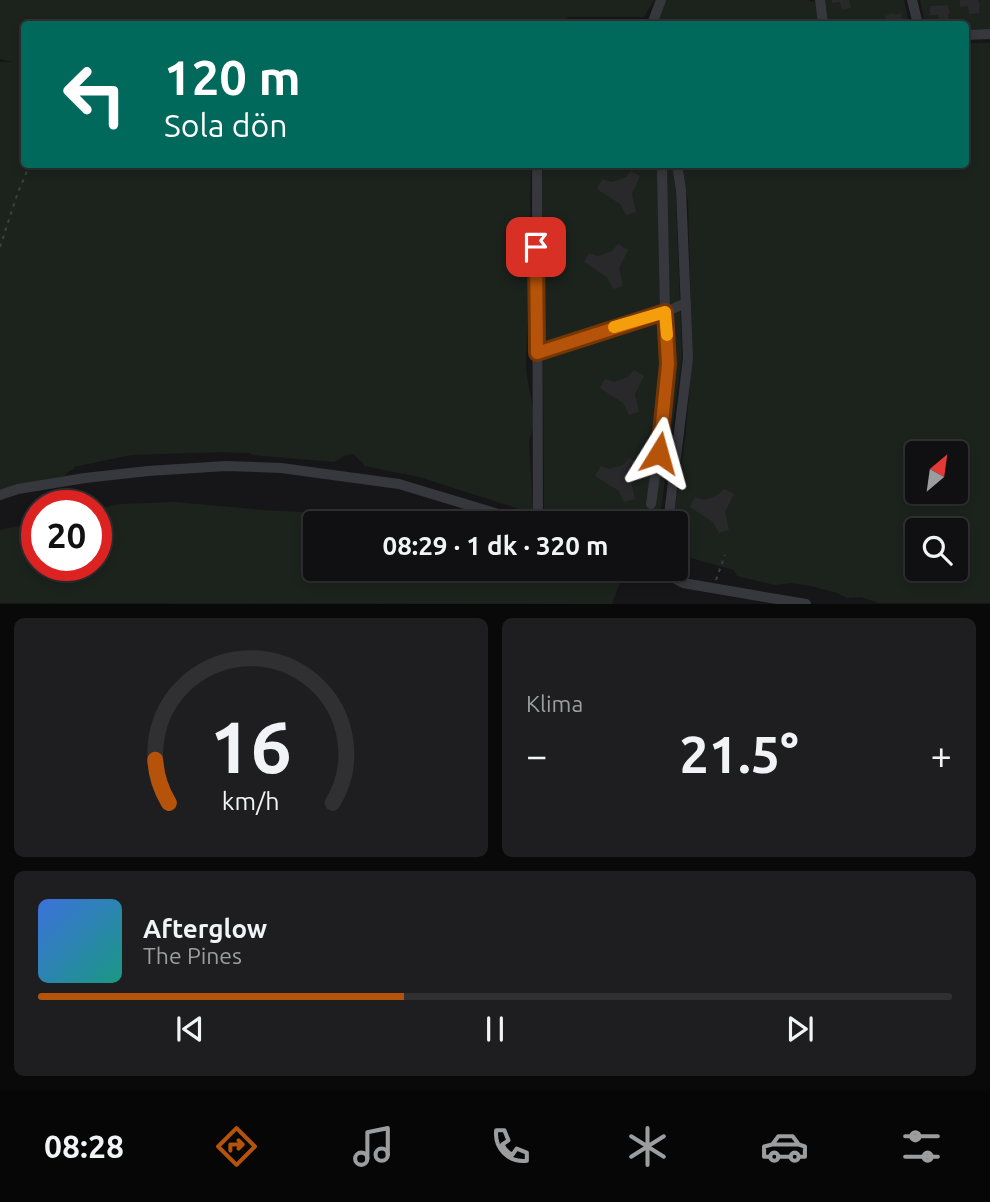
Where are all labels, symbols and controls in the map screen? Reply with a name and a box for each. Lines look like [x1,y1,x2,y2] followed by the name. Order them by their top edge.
[49,49,140,140] icon: left
[164,49,301,104] text: 120 m
[164,107,287,143] text: Sola dön
[506,217,566,277] pin
[517,228,555,266] icon: arrive
[622,416,696,490] position arrow
[905,441,968,504] north arrow
[905,441,968,581] map controls
[21,490,112,581] speed limit sign: 20
[905,518,968,581] button: search
[382,531,609,560] text: 08:29 · 1 dk · 320 m
[526,691,583,716] text: Klima
[210,706,292,788] text: 16
[679,725,799,783] text: 21.5°
[526,734,547,776] text: −
[931,734,952,776] text: +
[222,787,280,815] text: km/h
[143,914,267,943] text: Afterglow
[143,943,242,968] text: The Pines
[171,1010,209,1048] icon: previous
[476,1010,514,1048] icon: pause
[781,1010,819,1048] icon: next
[212,1122,261,1171] icon: directions
[349,1122,398,1171] icon: music
[486,1122,535,1171] icon: phone
[623,1122,672,1171] icon: climate
[760,1122,809,1171] icon: car
[897,1122,946,1171] icon: filters
[44,1128,124,1164] text: 08:28

